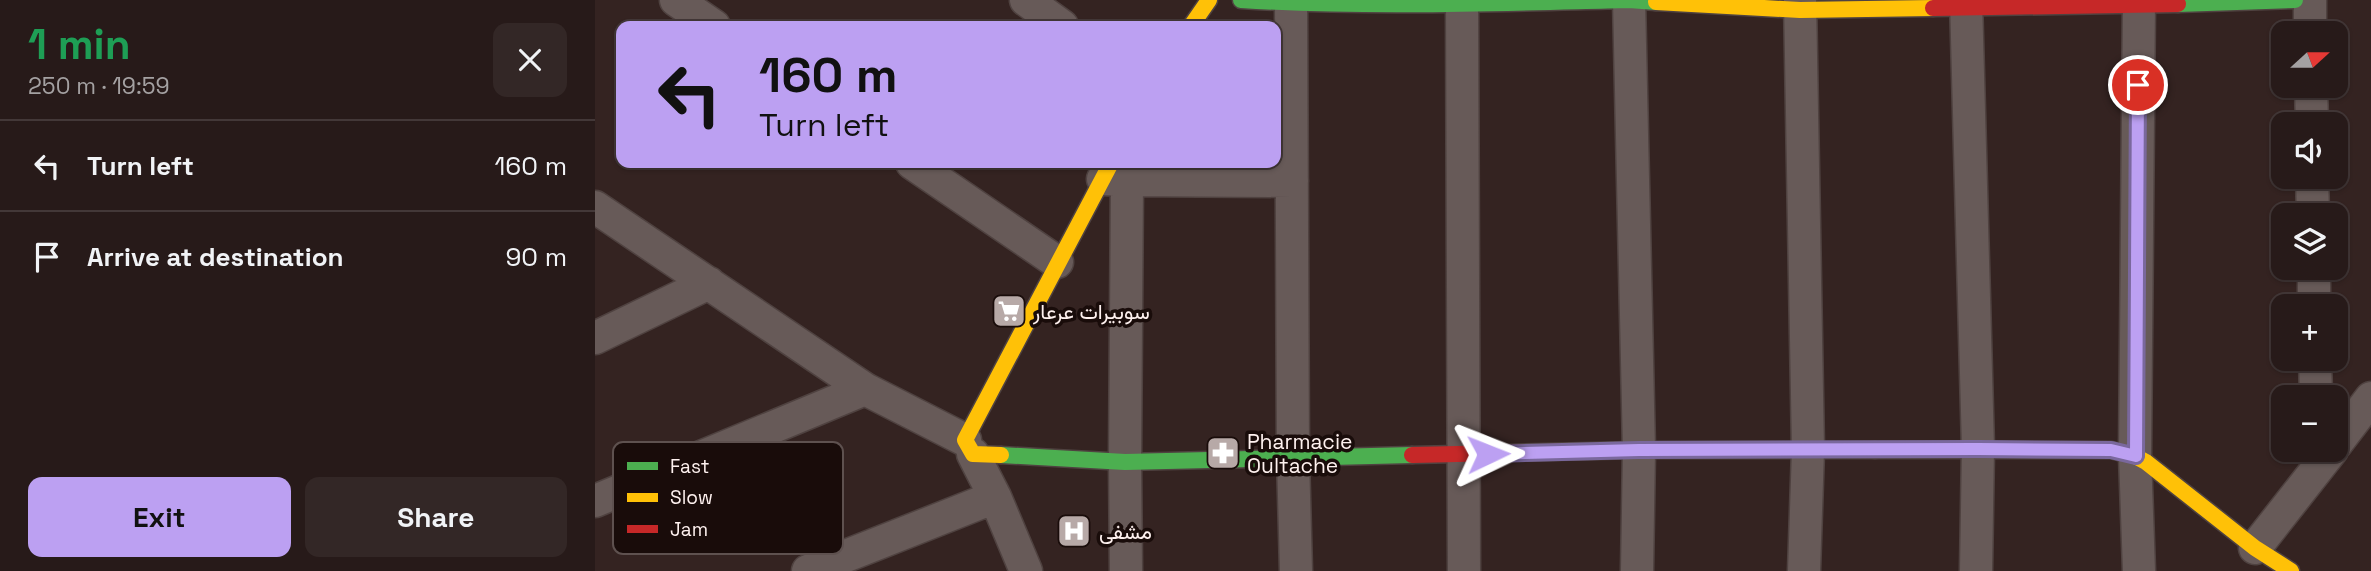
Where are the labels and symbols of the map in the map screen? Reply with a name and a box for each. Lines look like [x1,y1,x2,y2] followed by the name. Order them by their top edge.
[2271,21,2349,98] north arrow
[2108,55,2168,115] pin
[990,292,1028,330] supermarket icon: سوبيرات عرعار
[1032,298,1150,325] place label: سوبيرات عرعار
[1451,417,1525,491] position arrow
[1247,428,1352,479] place label: Pharmacie Oultache
[1204,434,1242,472] pharmacy icon: Pharmacie Oultache
[613,442,843,554] legend
[670,454,710,479] text: Fast
[670,485,713,510] text: Slow
[1055,512,1093,550] hospital icon: مشفى
[670,517,708,542] text: Jam
[1099,518,1152,545] place label: مشفى

